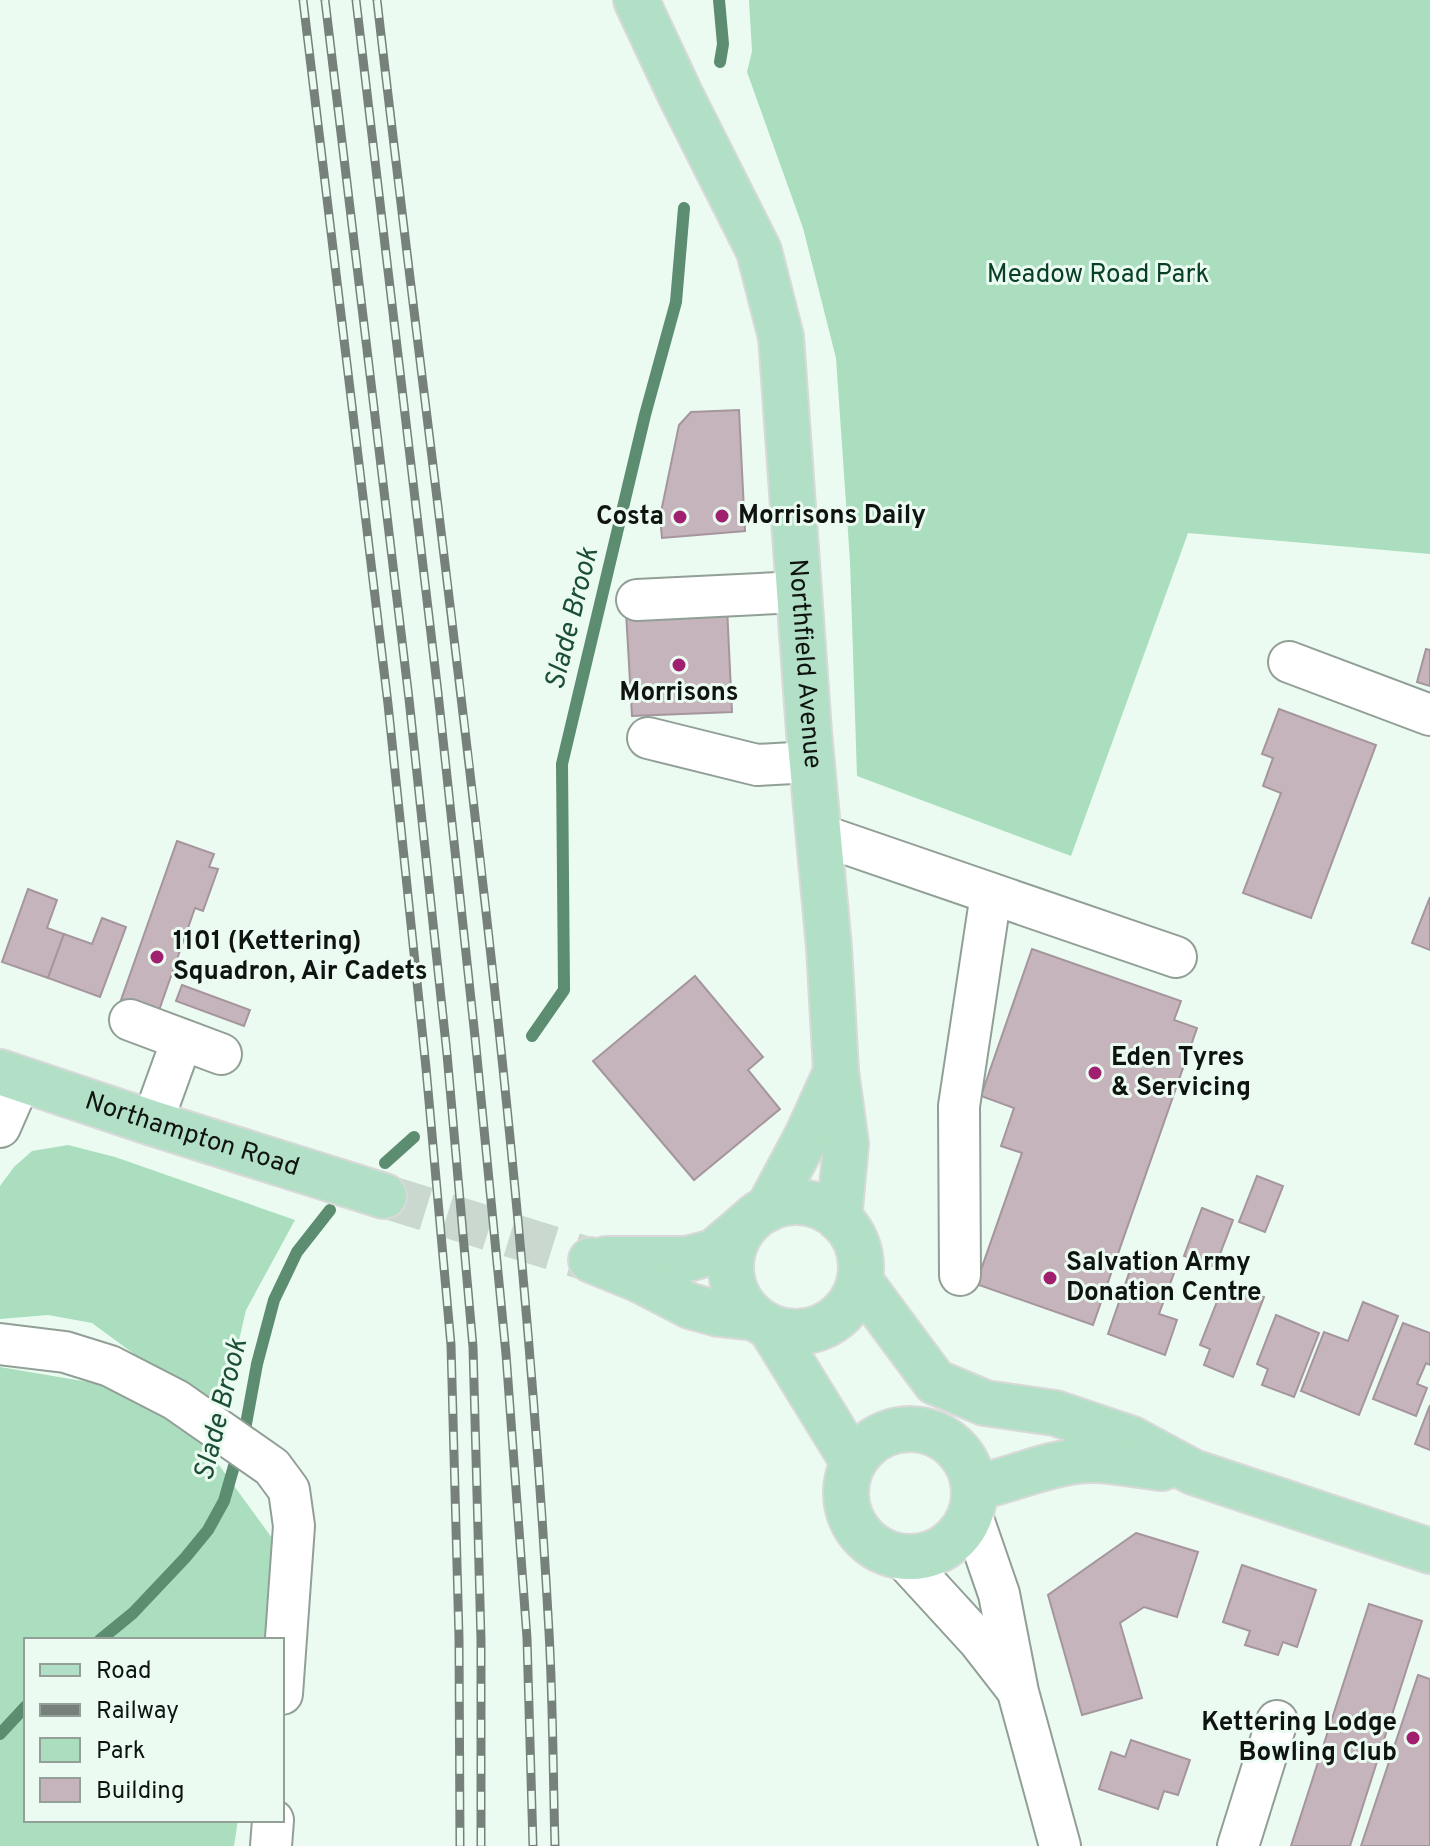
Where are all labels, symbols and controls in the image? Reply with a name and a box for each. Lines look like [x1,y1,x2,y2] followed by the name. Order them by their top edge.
[987,259,1209,292] park label: Meadow Road Park
[738,500,926,533] place label: Morrisons Daily
[596,501,664,534] place label: Costa
[713,507,731,525] marker: Morrisons Daily
[671,508,689,526] marker: Costa
[538,543,608,694] water label: Slade Brook
[780,558,829,770] street label: Northfield Avenue
[670,656,688,674] marker: Morrisons
[619,677,739,710] place label: Morrisons
[173,926,428,989] place label: 1101 (Kettering) Squadron, Air Cadets
[148,948,166,966] marker: 1101 (Kettering) Squadron, Air Cadets
[1111,1042,1251,1105] place label: Eden Tyres & Servicing
[1086,1064,1104,1082] marker: Eden Tyres & Servicing
[80,1085,303,1185] street label: Northampton Road
[1066,1247,1261,1310] place label: Salvation Army Donation Centre
[1041,1269,1059,1287] marker: Salvation Army Donation Centre
[187,1334,257,1485] water label: Slade Brook
[24,1638,284,1822] legend
[96,1657,152,1687] text: Road
[96,1697,179,1727] text: Railway
[1201,1707,1397,1770] place label: Kettering Lodge Bowling Club
[1404,1729,1422,1747] marker: Kettering Lodge Bowling Club
[96,1737,146,1767] text: Park
[96,1777,185,1807] text: Building

